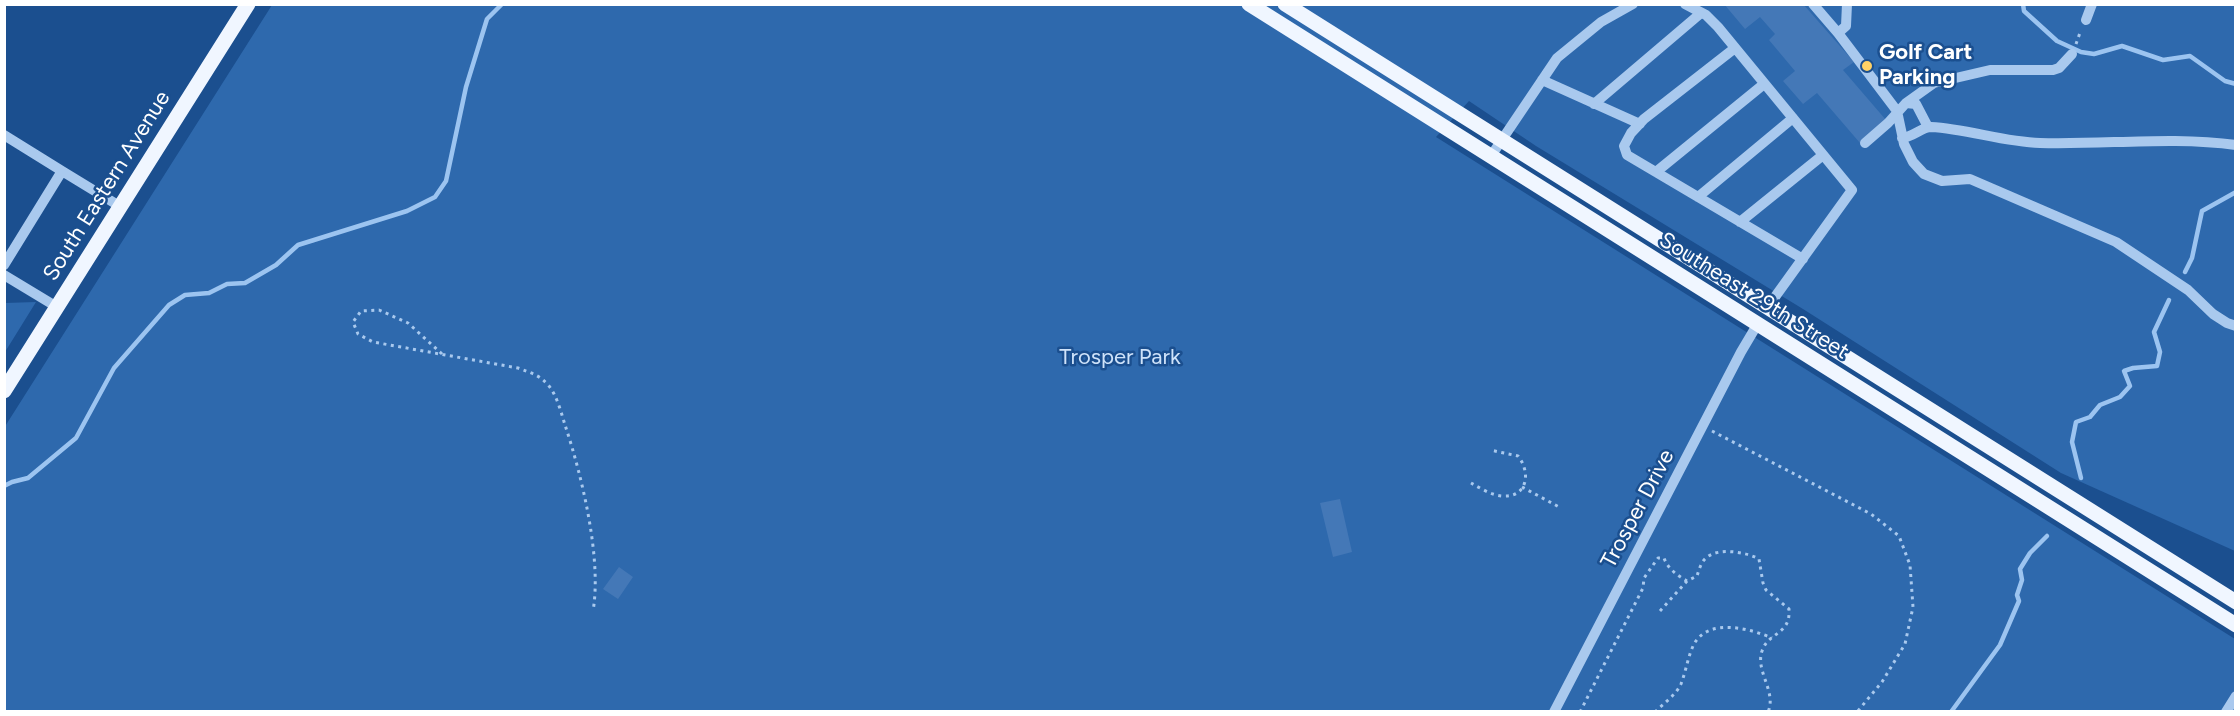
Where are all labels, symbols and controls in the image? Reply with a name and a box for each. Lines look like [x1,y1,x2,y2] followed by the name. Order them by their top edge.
[1879,40,1972,92] place label: Golf Cart Parking
[1860,59,1874,73] marker: Golf Cart Parking
[38,86,176,286] street label: South Eastern Avenue
[1654,227,1854,365] street label: Southeast 29th Street
[1059,345,1181,371] park label: Trosper Park
[1596,445,1680,573] street label: Trosper Drive

